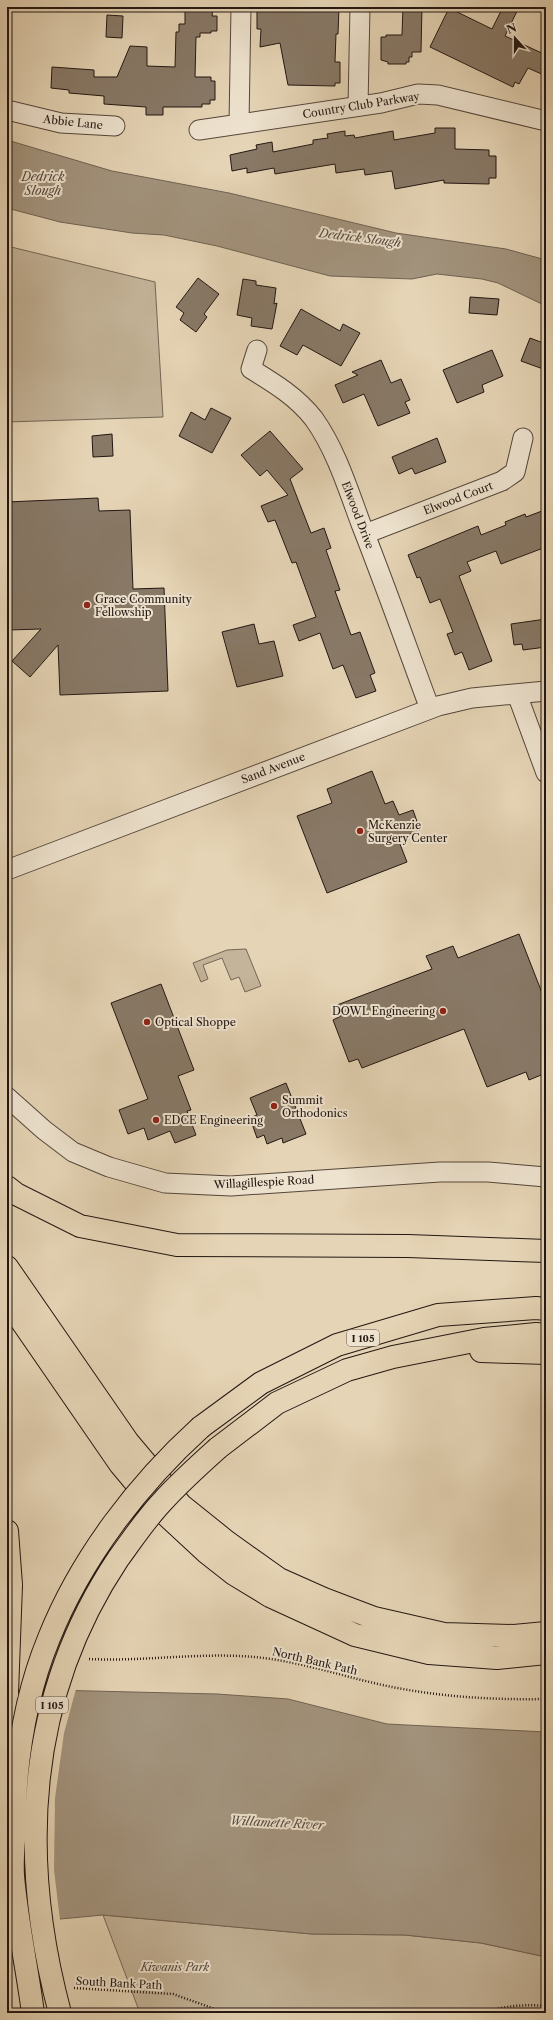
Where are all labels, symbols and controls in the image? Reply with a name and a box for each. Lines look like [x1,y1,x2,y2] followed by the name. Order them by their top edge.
[495,18,535,58] north arrow
[504,20,519,37] text: N
[301,89,421,121] street label: Country Club Parkway
[41,112,104,132] street label: Abbie Lane
[21,169,65,198] water label: Dedrick Slough
[317,225,402,250] water label: Dedrick Slough
[421,478,495,518] street label: Elwood Court
[339,479,377,551] street label: Elwood Drive
[95,592,193,619] place label: Grace Community Fellowship
[82,600,92,610] marker: Grace Community Fellowship
[239,749,307,787] street label: Sand Avenue
[368,818,448,845] place label: McKenzie Surgery Center
[355,826,365,836] marker: McKenzie Surgery Center
[332,1004,435,1018] place label: DOWL Engineering
[438,1006,448,1016] marker: DOWL Engineering
[155,1015,236,1029] place label: Optical Shoppe
[142,1017,152,1027] marker: Optical Shoppe
[282,1093,348,1120] place label: Summit Orthodonics
[269,1101,279,1111] marker: Summit Orthodonics
[164,1113,263,1127] place label: EDCE Engineering
[151,1115,161,1125] marker: EDCE Engineering
[212,1172,315,1192] street label: Willagillespie Road
[347,1330,379,1346] road number: I 105
[271,1644,359,1678] street label: North Bank Path
[36,1697,68,1713] road number: I 105
[230,1813,326,1833] water label: Willamette River
[140,1960,209,1974] park label: Kiwanis Park
[75,1974,163,1992] street label: South Bank Path

